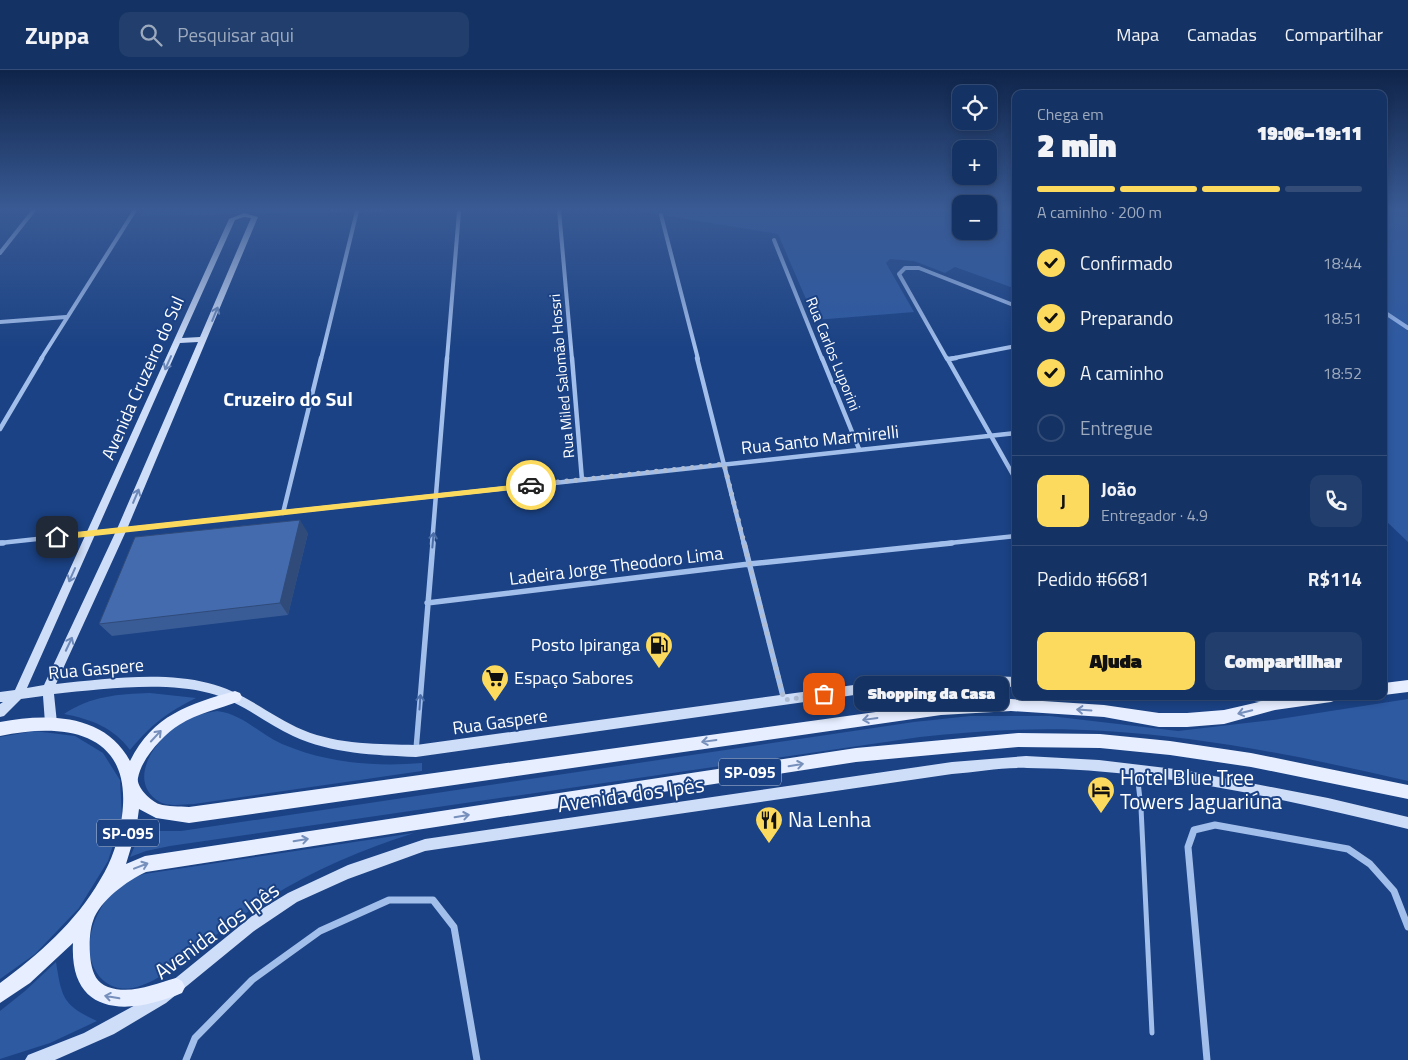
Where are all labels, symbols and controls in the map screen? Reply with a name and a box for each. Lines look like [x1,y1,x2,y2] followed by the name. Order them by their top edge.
[119,12,469,57] search box
[25,17,89,53] text: Zuppa
[177,20,294,49] text: Pesquisar aqui
[137,21,165,49] icon: search
[1116,21,1159,48] text: Mapa
[1187,21,1257,48] text: Camadas
[1285,21,1383,48] text: Compartilhar
[952,85,997,240] map controls
[952,85,997,130] button: locate
[1037,102,1104,126] text: Chega em
[1257,118,1362,147] text: 19:06–19:11
[1037,121,1117,169] text: 2 min
[952,140,997,185] button: +
[952,195,997,240] button: −
[1037,200,1162,224] text: A caminho · 200 m
[1080,248,1173,277] text: Confirmado
[1037,249,1065,277] icon: check
[1323,251,1362,275] text: 18:44
[94,292,191,464] street label: Avenida Cruzeiro do Sul
[543,293,580,459] street label: Rua Miled Salomão Hossri
[800,293,867,414] street label: Rua Carlos Luporini
[1080,303,1173,332] text: Preparando
[1037,304,1065,332] icon: check
[1323,306,1362,330] text: 18:51
[211,307,220,322] one-way arrow
[162,355,172,370] one-way arrow
[1080,358,1164,387] text: A caminho
[1037,359,1065,387] icon: check
[1323,361,1362,385] text: 18:52
[223,383,353,414] district label: Cruzeiro do Sul
[1080,413,1153,442] text: Entregue
[740,418,900,461] street label: Rua Santo Marmirelli
[506,460,556,510] courier
[517,471,545,499] icon: car
[1101,474,1137,503] text: João
[1310,475,1362,527] button: phone
[1060,486,1066,515] text: J
[132,489,142,504] one-way arrow
[1101,503,1208,527] text: Entregador · 4.9
[36,516,78,558] pin
[43,523,71,551] icon: home
[428,532,437,548] one-way arrow
[507,539,724,592] street label: Ladeira Jorge Theodoro Lima
[1037,564,1149,593] text: Pedido #6681
[1308,564,1362,593] text: R$114
[67,567,77,582] one-way arrow
[644,630,674,669] fuel station icon: Posto Ipiranga
[531,631,640,658] place label: Posto Ipiranga
[1037,632,1195,690] button: Ajuda
[1205,632,1362,690] button: Compartilhar
[65,637,75,652] one-way arrow
[47,651,145,686] street label: Rua Gaspere
[480,663,510,702] supermarket icon: Espaço Sabores
[514,664,633,691] place label: Espaço Sabores
[803,673,845,715] pin
[854,676,1009,712] callout: Shopping da Casa
[810,680,838,708] icon: bag
[868,681,995,705] text: Shopping da Casa
[415,694,425,710] one-way arrow
[451,701,549,742] street label: Rua Gaspere
[1077,705,1093,715] one-way arrow
[1238,708,1254,717] one-way arrow
[863,714,879,724] one-way arrow
[150,729,162,742] one-way arrow
[702,737,718,747] one-way arrow
[719,759,781,786] road number: SP-095
[787,759,803,769] one-way arrow
[1120,761,1283,817] place label: Hotel Blue Tree Towers Jaguariúna
[555,768,706,820] street label: Avenida dos Ipês
[1086,775,1116,814] hotel icon: Hotel Blue Tree Towers Jaguariúna
[788,803,871,835] place label: Na Lenha
[754,805,784,844] restaurant icon: Na Lenha
[454,810,470,820] one-way arrow
[97,820,159,846] road number: SP-095
[293,835,309,845] one-way arrow
[133,861,148,870] one-way arrow
[147,874,286,987] street label: Avenida dos Ipês
[105,991,121,1001] one-way arrow

